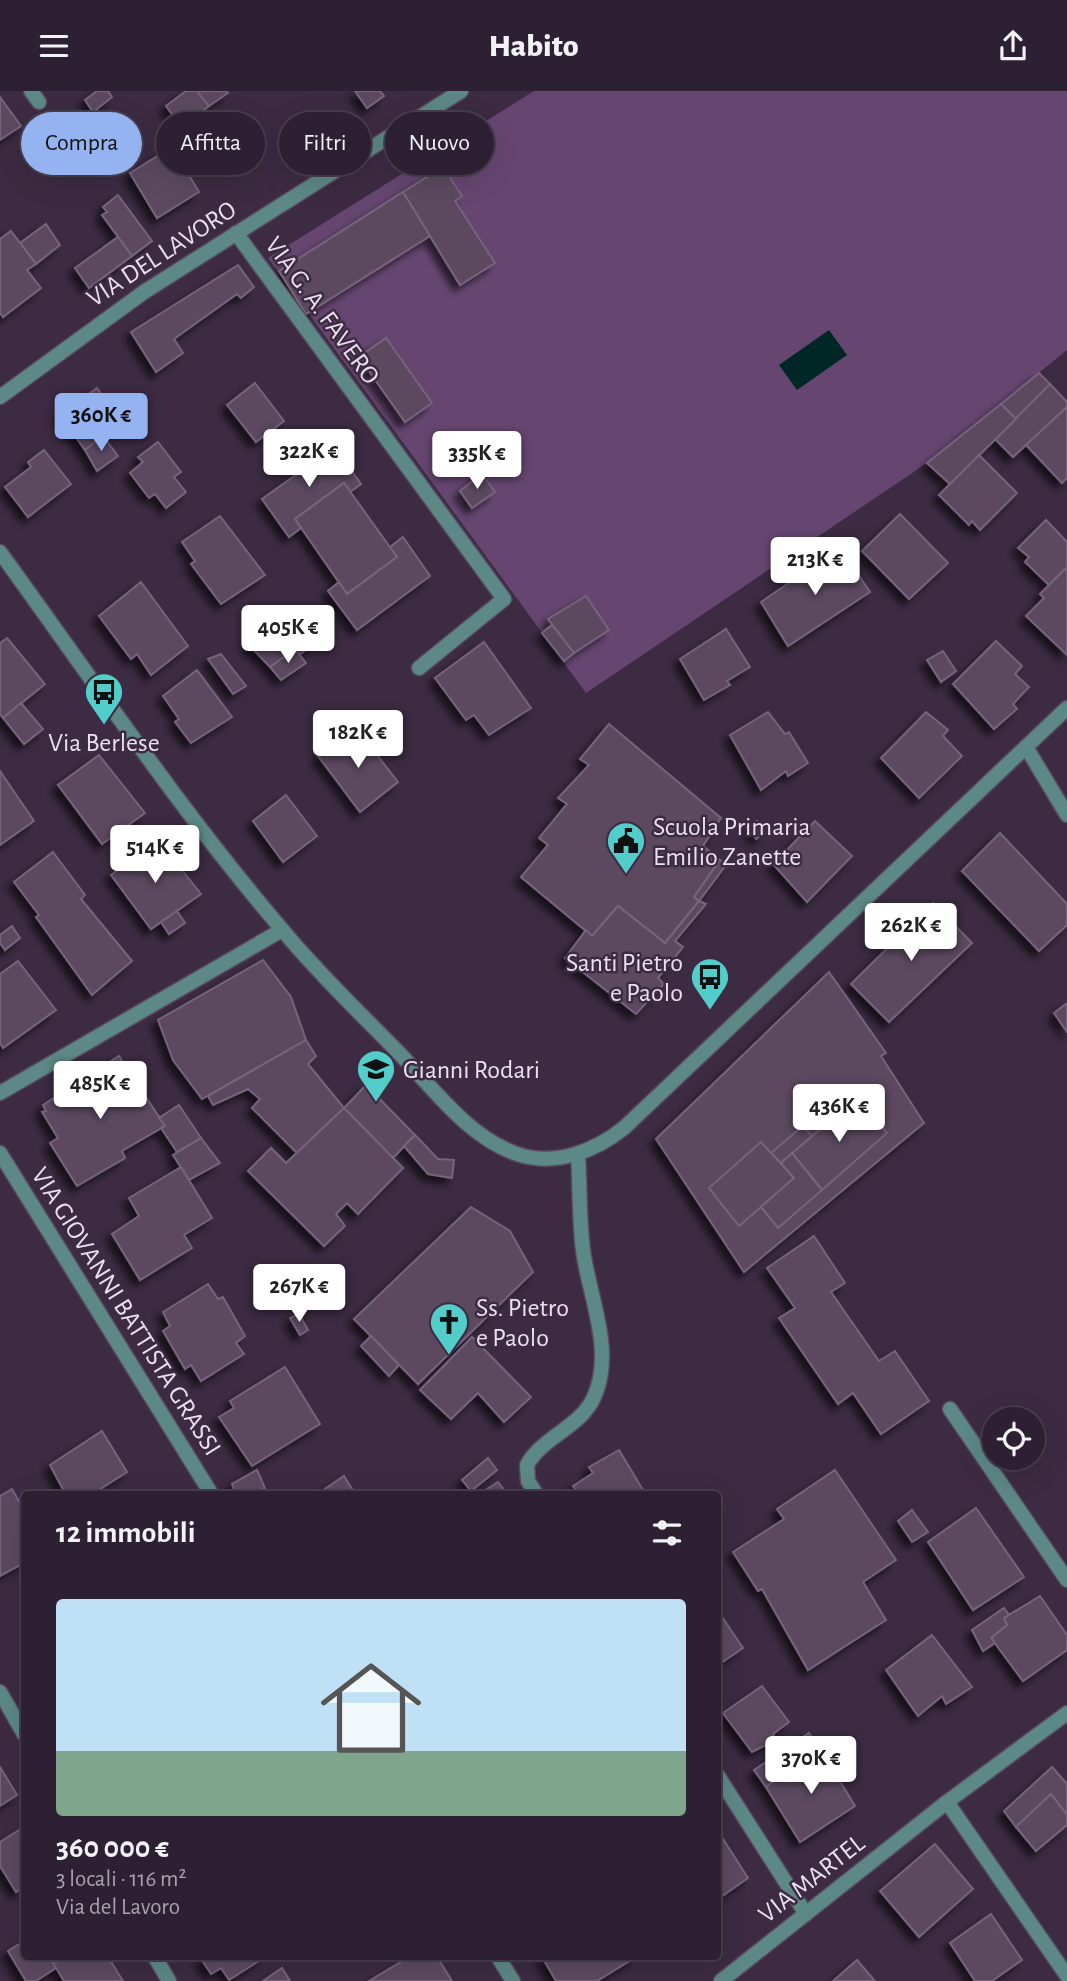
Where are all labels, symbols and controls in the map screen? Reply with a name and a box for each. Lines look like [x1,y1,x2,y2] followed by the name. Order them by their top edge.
[35,27,73,65] icon: menu
[994,27,1032,65] icon: share
[488,30,579,62] text: Habito
[21,112,142,175] chip: Compra
[156,112,265,175] chip: Affitta
[279,112,371,175] chip: Filtri
[385,112,494,175] chip: Nuovo
[82,196,241,312] street label: VIA DEL LAVORO
[260,232,384,389] street label: VIA G. A. FAVERO
[44,393,158,453] pin: 360K €
[71,404,131,427] text: 360K €
[252,429,366,489] pin: 322K €
[420,431,534,491] pin: 335K €
[279,440,339,463] text: 322K €
[448,442,506,465] text: 335K €
[758,538,872,597] pin: 213K €
[787,548,843,571] text: 213K €
[231,605,345,665] pin: 405K €
[257,616,319,639] text: 405K €
[83,671,125,726] bus stop icon: Via Berlese
[301,711,415,770] pin: 182K €
[329,721,387,744] text: 182K €
[48,730,160,756] place label: Via Berlese
[653,814,811,870] place label: Scuola Primaria Emilio Zanette
[605,820,647,875] public building icon: Scuola Primaria Emilio Zanette
[98,825,212,885] pin: 514K €
[126,836,184,859] text: 514K €
[854,903,968,963] pin: 262K €
[881,914,941,937] text: 262K €
[566,950,683,1006] place label: Santi Pietro e Paolo
[689,956,731,1011] bus stop icon: Santi Pietro e Paolo
[355,1048,397,1103] school or university icon: Gianni Rodari
[403,1057,540,1083] place label: Gianni Rodari
[43,1061,157,1121] pin: 485K €
[70,1072,130,1095] text: 485K €
[782,1084,896,1144] pin: 436K €
[809,1095,869,1118] text: 436K €
[27,1163,226,1460] street label: VIA GIOVANNI BATTISTA GRASSI
[242,1265,356,1324] pin: 267K €
[269,1275,329,1298] text: 267K €
[476,1295,569,1351] place label: Ss. Pietro e Paolo
[428,1301,470,1356] church icon: Ss. Pietro e Paolo
[982,1407,1045,1470] map controls
[982,1407,1045,1470] button: locate
[648,1514,686,1552] icon: filters
[56,1518,196,1548] text: 12 immobili
[308,1645,434,1771] icon: home
[754,1737,868,1796] pin: 370K €
[781,1747,841,1770] text: 370K €
[754,1830,869,1928] street label: VIA MARTEL
[56,1833,169,1863] text: 360 000 €
[56,1868,186,1891] text: 3 locali · 116 m²
[56,1896,180,1919] text: Via del Lavoro

